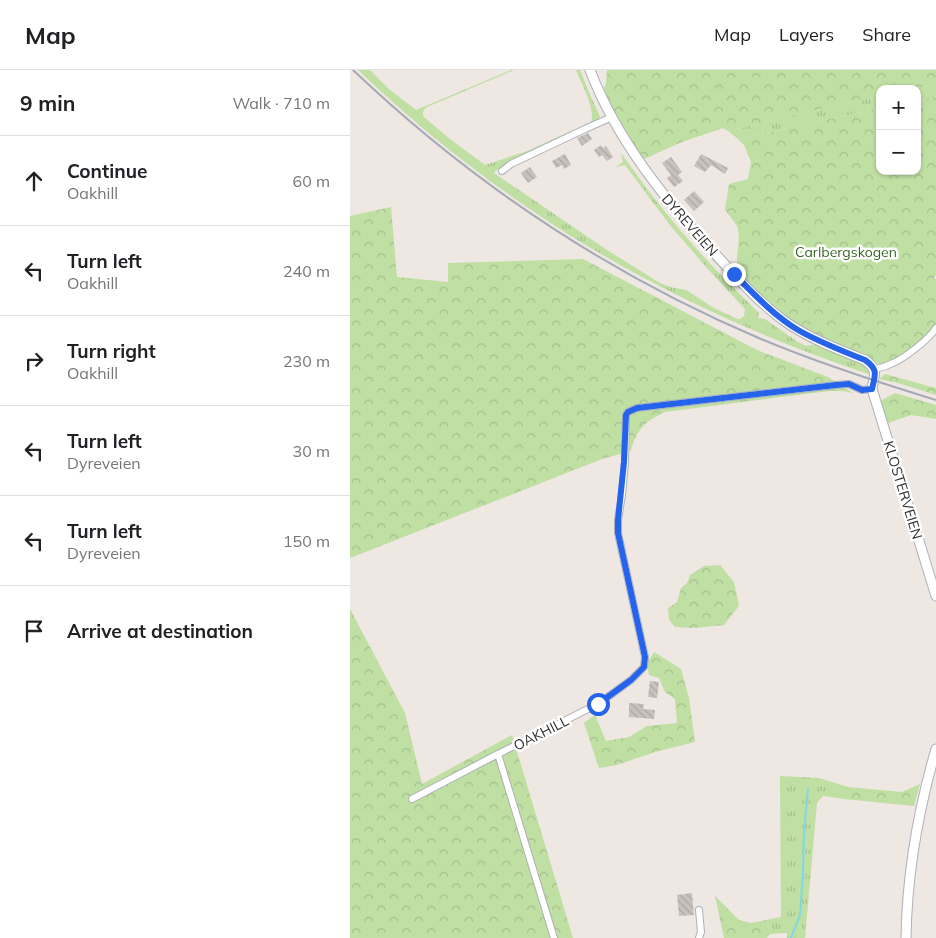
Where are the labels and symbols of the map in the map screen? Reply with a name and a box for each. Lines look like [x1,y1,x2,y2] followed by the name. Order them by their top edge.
[658,190,722,260] street label: DYREVEIEN
[795,243,897,261] park label: Carlbergskogen
[723,263,746,286] route end
[880,439,926,541] street label: KLOSTERVEIEN
[587,693,610,716] route start
[510,711,572,755] street label: OAKHILL

